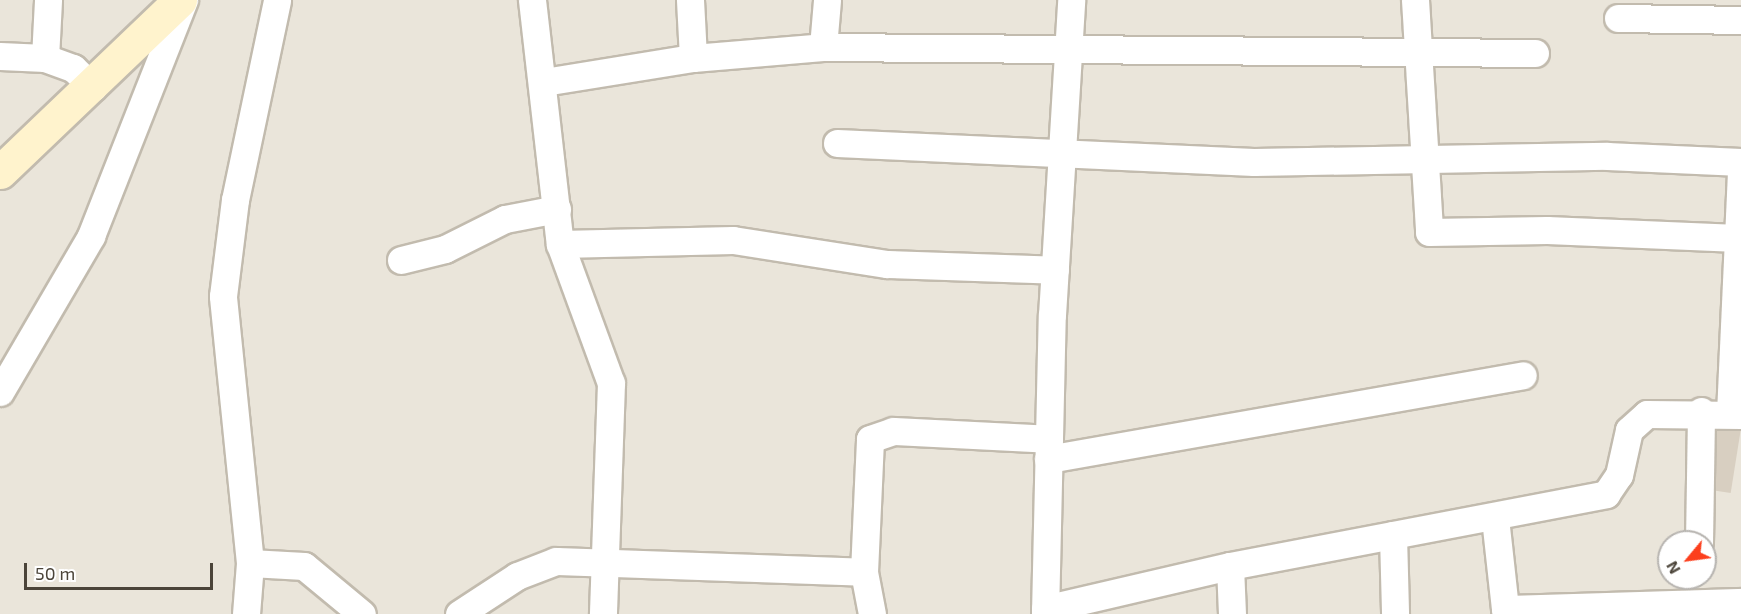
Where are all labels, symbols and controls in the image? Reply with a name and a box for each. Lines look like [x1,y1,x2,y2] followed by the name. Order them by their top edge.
[1657,530,1717,590] north arrow
[27,551,216,589] scale bar
[1661,558,1684,578] text: N
[35,562,75,584] text: 50 m

